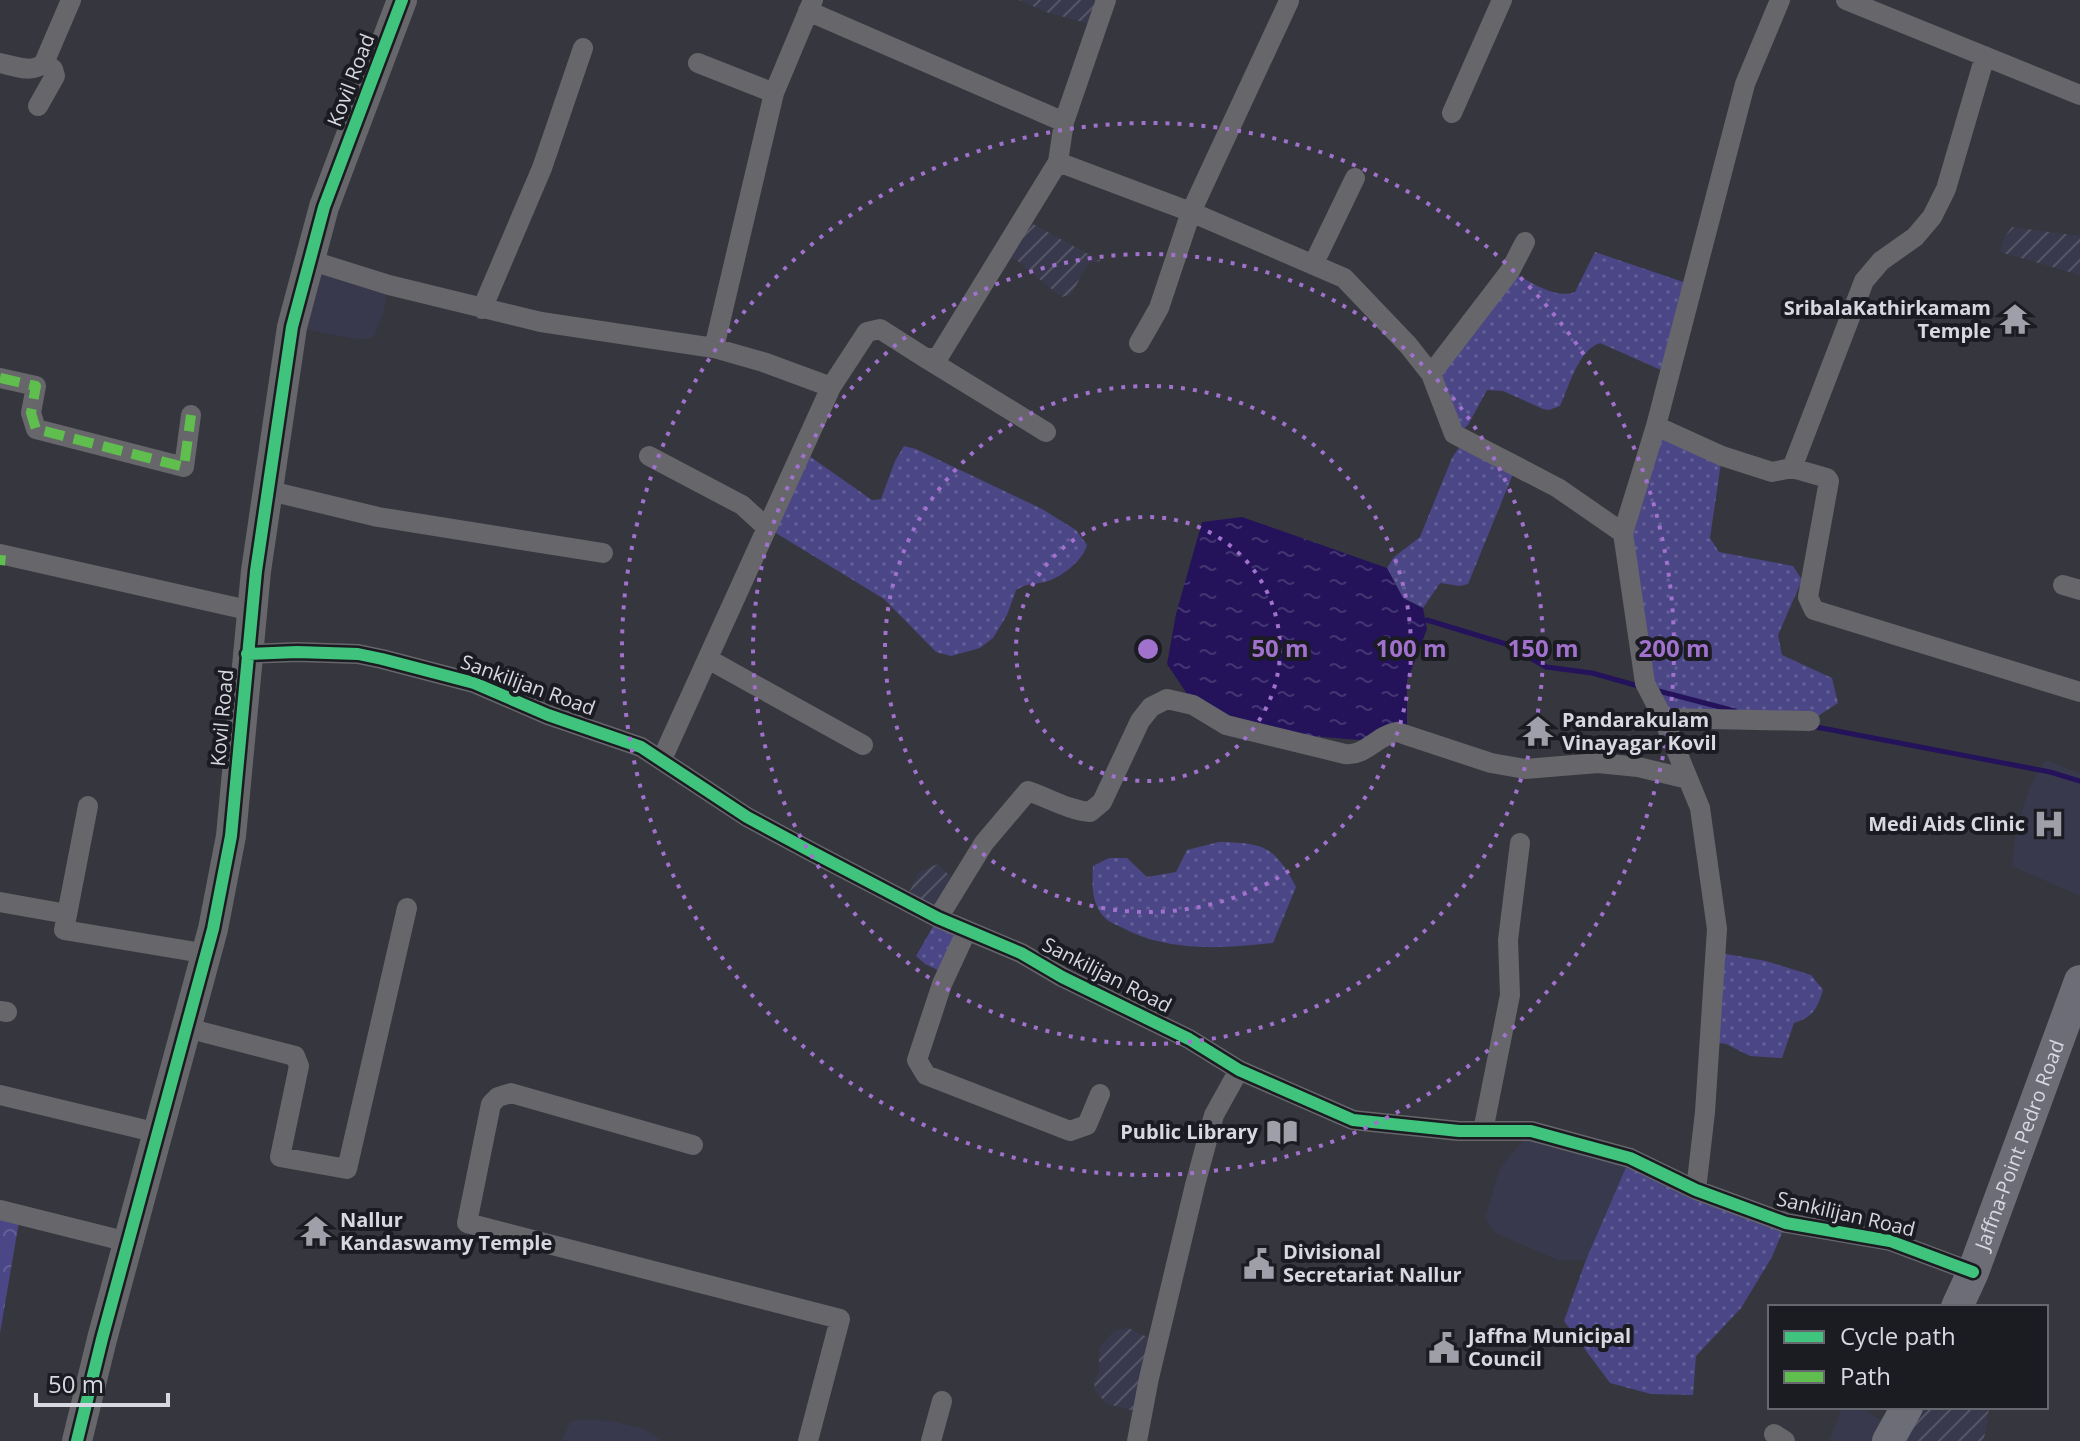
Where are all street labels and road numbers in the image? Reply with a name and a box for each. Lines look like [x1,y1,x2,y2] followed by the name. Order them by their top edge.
[320,30,381,130] street label: Kovil Road
[457,648,599,721] street label: Sankilijan Road
[204,668,239,768] street label: Kovil Road
[1038,930,1176,1019] street label: Sankilijan Road
[1968,1036,2070,1255] street label: Jaffna-Point Pedro Road
[1774,1184,1918,1243] street label: Sankilijan Road

